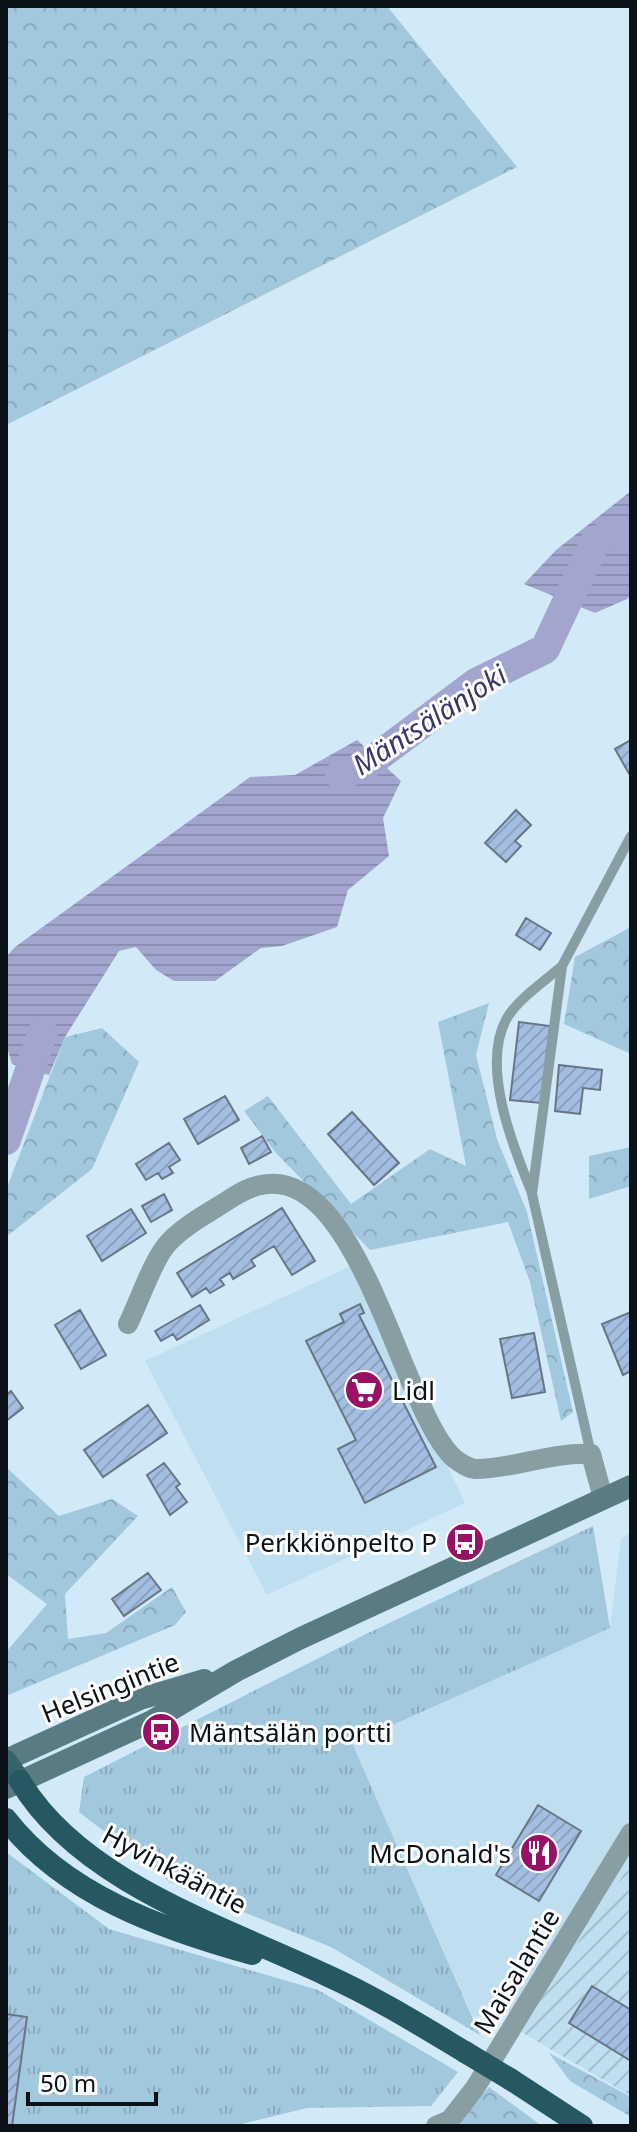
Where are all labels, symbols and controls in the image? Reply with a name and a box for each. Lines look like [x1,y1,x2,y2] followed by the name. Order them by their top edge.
[345,655,514,783] water label: Mäntsälänjoki
[343,1369,385,1411] supermarket icon: Lidl
[392,1372,435,1408] place label: Lidl
[444,1521,486,1563] bus stop icon: Perkkiönpelto P
[245,1524,437,1560] place label: Perkkiönpelto P
[36,1643,184,1731] street label: Helsingintie
[140,1711,182,1753] bus stop icon: Mäntsälän portti
[189,1714,392,1750] place label: Mäntsälän portti
[97,1816,253,1922] street label: Hyvinkääntie
[518,1832,560,1874] restaurant icon: McDonald's
[369,1835,511,1871] place label: McDonald's
[465,1902,567,2040] street label: Maisalantie
[28,2056,156,2106] scale bar
[40,2066,96,2099] text: 50 m

